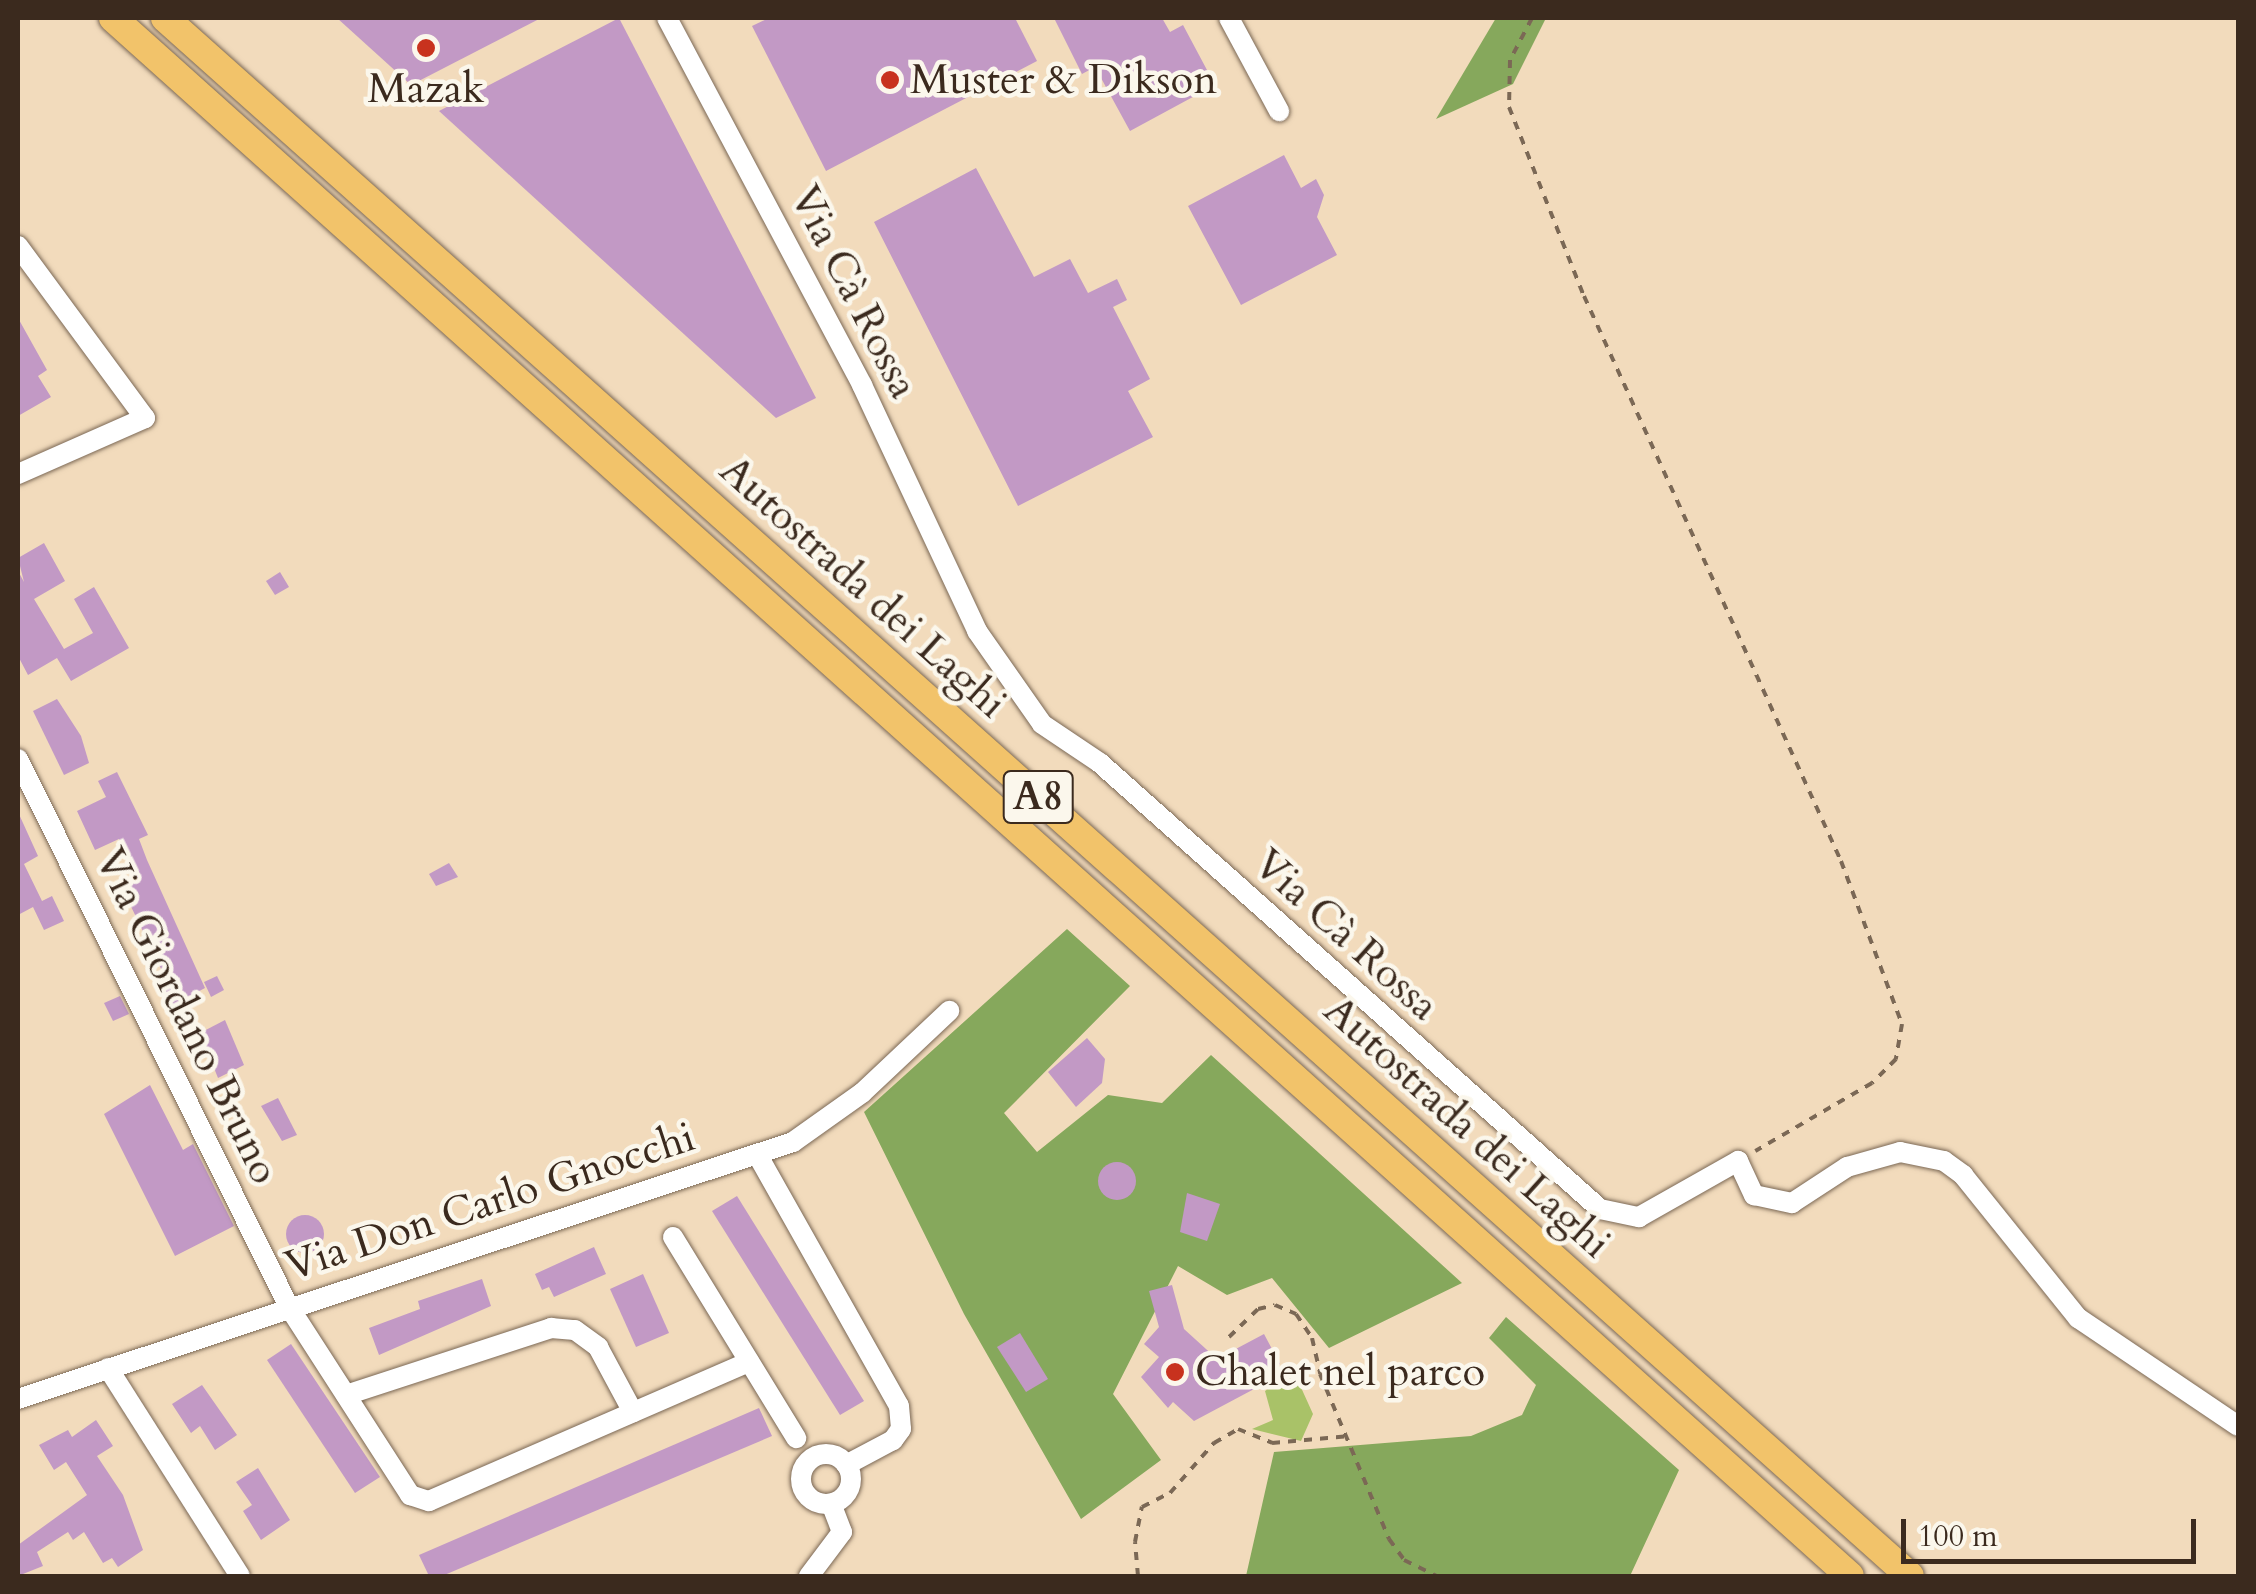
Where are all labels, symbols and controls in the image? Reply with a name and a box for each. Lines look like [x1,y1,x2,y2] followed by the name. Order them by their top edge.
[415,37,437,59] marker: Mazak
[910,55,1217,105] place label: Muster & Dikson
[367,64,485,114] place label: Mazak
[879,69,901,91] marker: Muster & Dikson
[779,177,929,407] street label: Via Cà Rossa
[709,445,1017,729] street label: Autostrada dei Laghi
[1000,762,1076,832] road number: A8
[1243,839,1449,1031] street label: Via Cà Rossa
[84,840,290,1192] street label: Via Giordano Bruno
[1313,985,1621,1269] street label: Autostrada dei Laghi
[279,1112,701,1292] street label: Via Don Carlo Gnocchi
[1195,1347,1485,1397] place label: Chalet nel parco
[1164,1361,1186,1383] marker: Chalet nel parco
[1906,1499,2201,1561] scale bar
[1918,1516,1998,1557] text: 100 m

